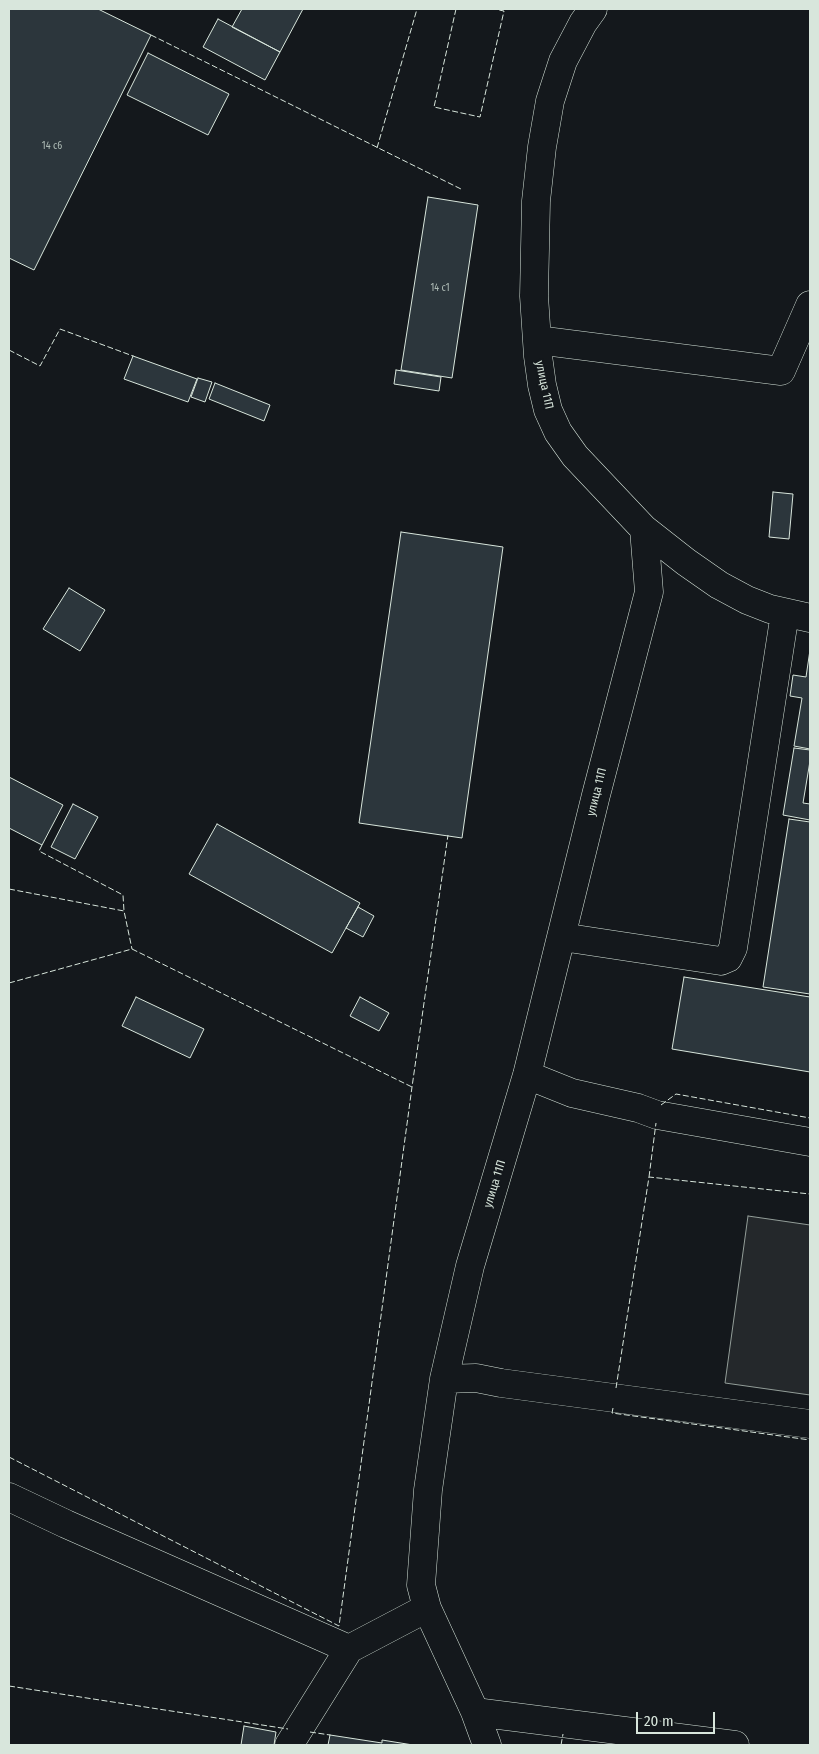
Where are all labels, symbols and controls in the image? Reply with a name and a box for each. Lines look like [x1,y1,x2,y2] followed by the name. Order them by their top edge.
[42,140,62,152] house number: 14 с6
[430,282,450,294] house number: 14 с1
[532,359,556,411] street label: улица 11П
[584,766,610,818] street label: улица 11П
[481,1158,509,1210] street label: улица 11П
[639,1702,718,1734] scale bar
[644,1712,674,1730] text: 20 m

